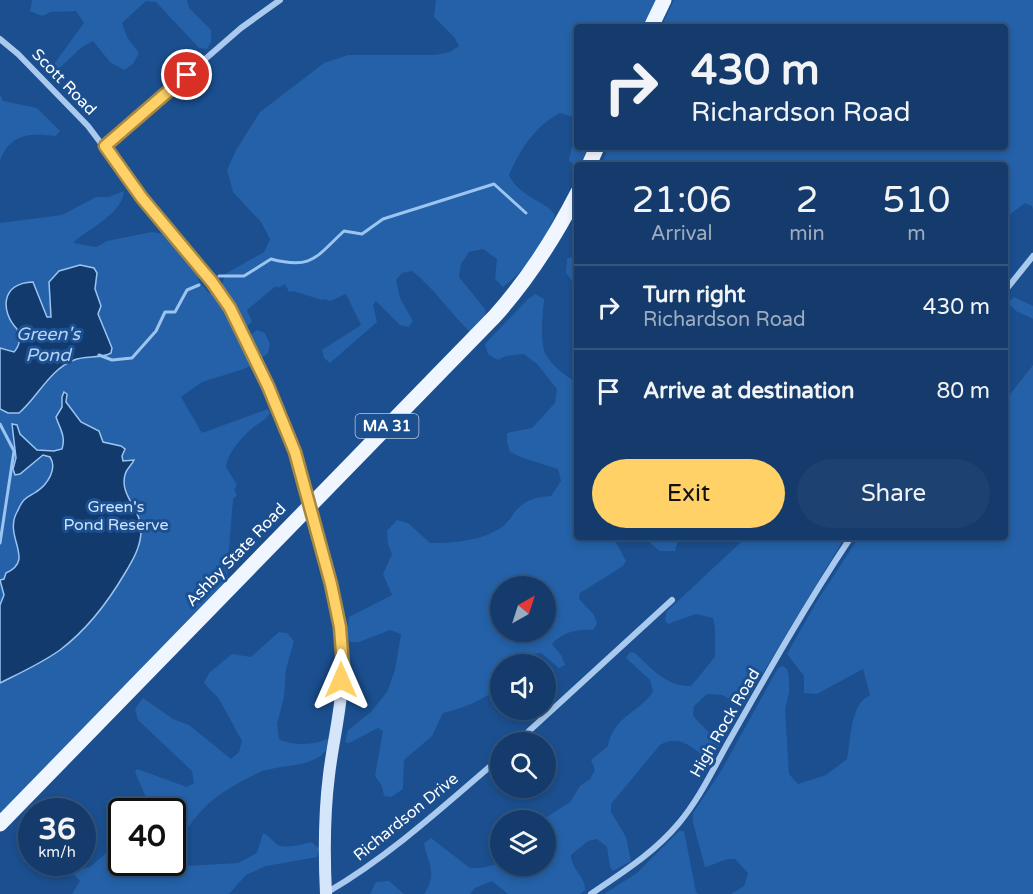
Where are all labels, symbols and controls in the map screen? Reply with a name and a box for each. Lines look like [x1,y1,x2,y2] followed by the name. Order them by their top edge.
[27,45,101,119] street label: Scott Road
[691,45,820,96] text: 430 m
[592,48,670,126] icon: right
[161,49,212,100] pin
[170,58,203,91] icon: arrive
[691,96,911,129] text: Richardson Road
[632,179,732,222] text: 21:06
[796,179,818,222] text: 2
[882,179,950,222] text: 510
[651,222,713,246] text: Arrival
[789,222,825,246] text: min
[907,222,926,246] text: m
[643,282,745,308] text: Turn right
[592,291,625,324] icon: right
[923,294,990,320] text: 430 m
[643,308,806,332] text: Richardson Road
[16,323,81,366] water label: Green's Pond
[592,375,625,408] icon: arrive
[643,378,854,404] text: Arrive at destination
[936,378,990,404] text: 80 m
[356,414,418,438] road number: MA 31
[592,459,785,528] button: Exit
[797,459,990,528] button: Share
[64,497,169,535] park label: Green's Pond Reserve
[182,499,290,611] street label: Ashby State Road
[490,576,556,642] north arrow
[490,576,556,876] map controls
[309,648,373,712] position arrow
[490,654,556,720] button: sound
[686,665,764,781] street label: High Rock Road
[490,732,556,798] button: search
[349,769,463,865] street label: Richardson Drive
[108,798,186,876] speed limit sign: 40
[490,810,556,876] button: layers
[38,811,76,848] text: 36
[38,843,76,861] text: km/h

